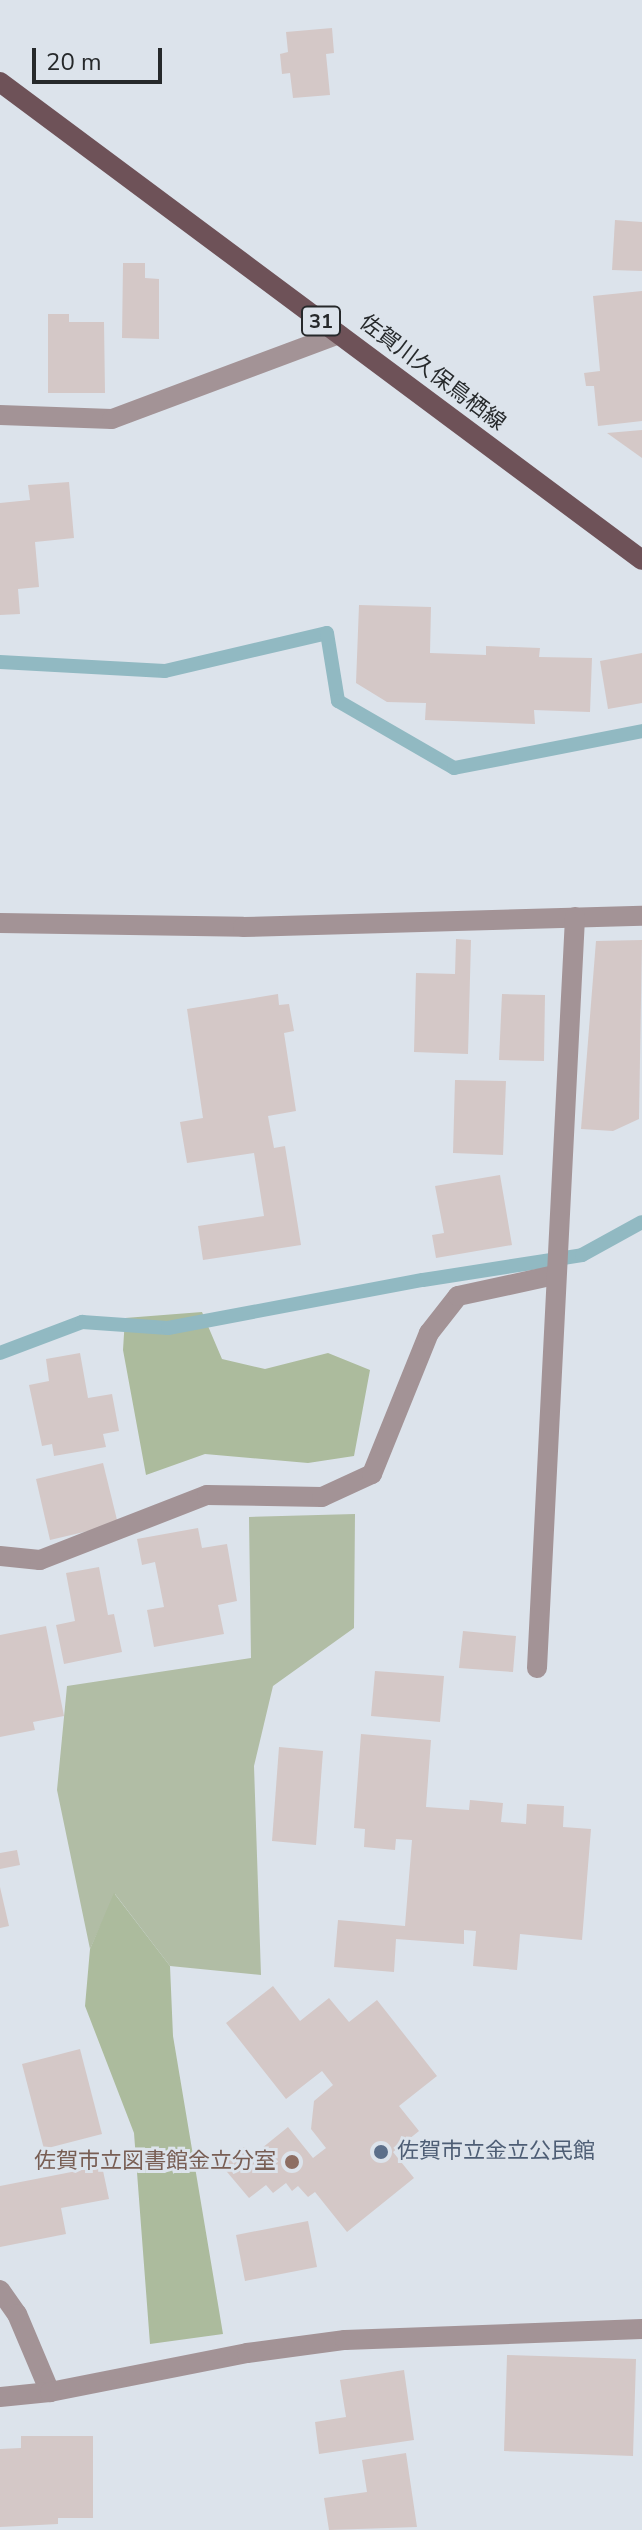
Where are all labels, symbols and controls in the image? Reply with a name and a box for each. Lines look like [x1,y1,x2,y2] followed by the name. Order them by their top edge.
[36,32,166,82] scale bar
[46,46,102,78] text: 20 m
[301,305,341,337] road number: 31
[354,309,510,437] street label: 佐賀川久保鳥栖線
[397,2139,595,2165] place label: 佐賀市立金立公民館
[372,2143,390,2161] marker: 佐賀市立金立公民館
[34,2149,276,2175] place label: 佐賀市立図書館金立分室
[283,2153,301,2171] marker: 佐賀市立図書館金立分室

